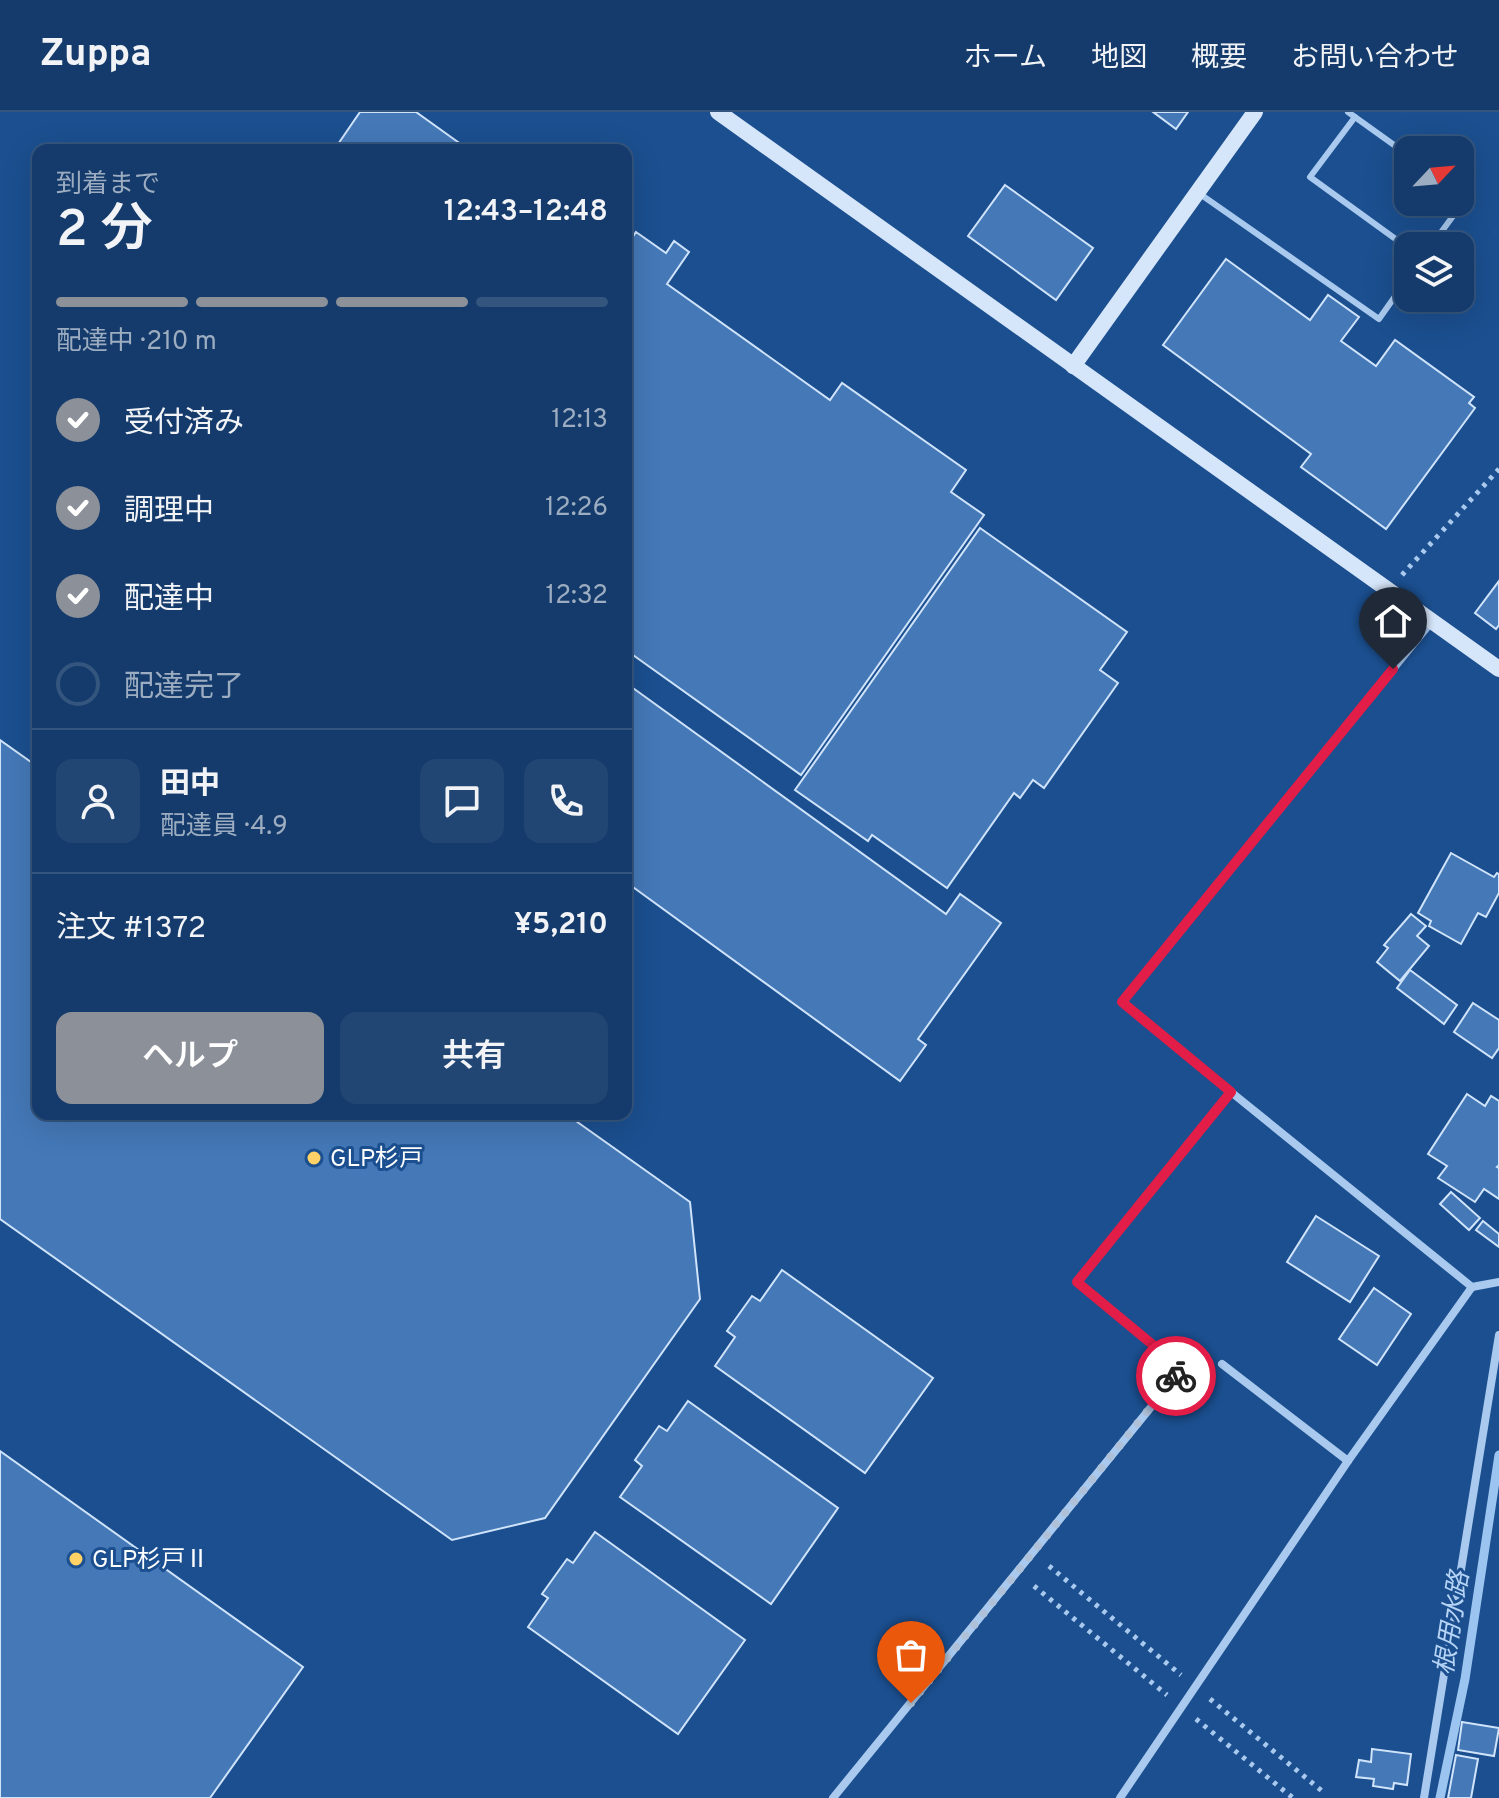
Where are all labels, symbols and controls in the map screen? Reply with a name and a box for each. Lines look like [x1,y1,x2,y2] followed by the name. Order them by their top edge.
[40,31,152,80] text: Zuppa
[964,41,1047,77] text: ホーム
[1091,41,1147,77] text: 地図
[1191,41,1247,77] text: 概要
[1291,41,1459,77] text: お問い合わせ
[1394,136,1474,216] north arrow
[1394,136,1474,312] map controls
[56,169,160,202] text: 到着まで
[444,194,608,231] text: 12:43–12:48
[56,199,153,265] text: 2 分
[1394,232,1474,312] button: layers
[56,326,217,359] text: 配達中 · 210 m
[56,398,100,442] icon: check
[551,404,608,437] text: 12:13
[124,406,244,443] text: 受付済み
[56,486,100,530] icon: check
[545,492,608,525] text: 12:26
[124,494,214,531] text: 調理中
[56,574,100,618] icon: check
[545,580,608,613] text: 12:32
[124,582,214,619] text: 配達中
[1359,587,1427,669] pin
[1371,599,1415,643] icon: home
[124,670,244,707] text: 配達完了
[56,759,140,843] button: person
[420,759,504,843] button: chat
[524,759,608,843] button: phone
[160,767,220,804] text: 田中
[160,811,288,844] text: 配達員 · 4.9
[514,907,608,944] text: ¥5,210
[56,911,206,948] text: 注文 #1372
[56,1012,324,1104] button: ヘルプ
[340,1012,608,1104] button: 共有
[330,1145,423,1175] place label: GLP杉戸
[305,1149,323,1167] marker: GLP杉戸
[1136,1336,1216,1416] courier
[1154,1354,1198,1398] icon: bike
[92,1546,209,1576] place label: GLP杉戸Ⅱ
[67,1550,85,1568] marker: GLP杉戸Ⅱ
[1429,1567,1478,1677] water label: 根用水路
[877,1621,945,1703] pin
[889,1633,933,1677] icon: bag

